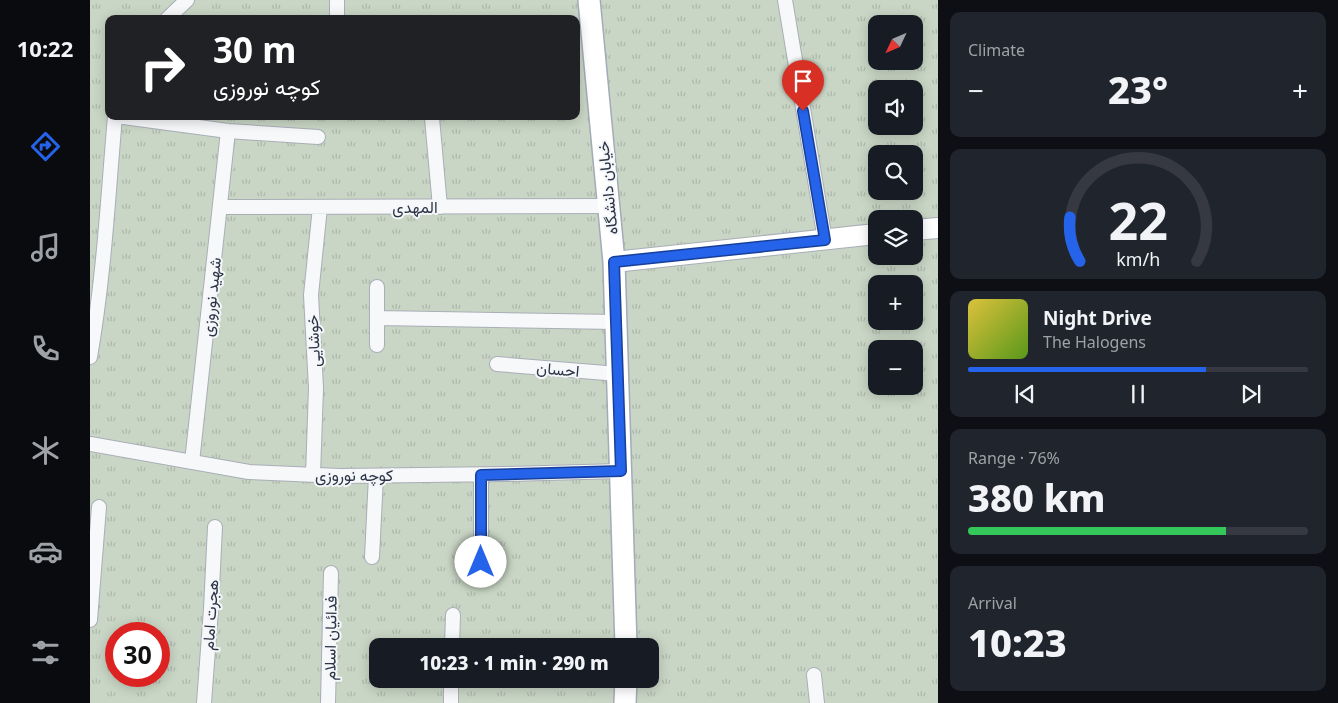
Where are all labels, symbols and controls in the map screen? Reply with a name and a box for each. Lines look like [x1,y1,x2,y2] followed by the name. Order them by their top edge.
[868,15,922,70] north arrow
[868,15,923,395] map controls
[213,26,296,73] text: 30 m
[17,33,73,63] text: 10:22
[130,35,195,100] icon: right
[968,39,1025,61] text: Climate
[782,60,824,111] pin
[1108,63,1168,115] text: 23°
[789,67,817,95] icon: arrive
[213,71,321,101] text: کوچه نوروزی
[968,71,984,109] text: −
[1292,71,1308,109] text: +
[868,80,923,135] button: sound
[28,129,63,164] icon: directions
[591,140,623,236] street label: خیابان دانشگاه
[868,145,923,200] button: search
[1108,184,1168,255] text: 22
[392,196,438,218] street label: المهدی
[868,210,923,265] button: layers
[28,230,63,265] icon: music
[1116,247,1160,271] text: km/h
[196,256,226,338] street label: شهید نوروزی
[868,275,923,330] button: +
[1043,305,1152,331] text: Night Drive
[301,314,325,368] street label: خوشایی
[28,331,63,366] icon: phone
[1043,331,1146,353] text: The Halogens
[868,340,923,395] button: −
[536,356,580,382] street label: احسان
[1011,380,1039,408] icon: previous
[1124,380,1152,408] icon: pause
[1237,380,1265,408] icon: next
[28,433,63,468] icon: climate
[968,447,1060,469] text: Range · 76%
[315,464,393,487] street label: کوچه نوروزی
[968,471,1106,523] text: 380 km
[28,534,63,569] icon: car
[454,535,506,587] position arrow
[197,579,223,651] street label: هجرت امام
[968,592,1017,614] text: Arrival
[318,595,342,681] street label: فدائیان اسلام
[968,616,1067,668] text: 10:23
[105,622,170,687] speed limit sign: 30
[28,635,63,670] icon: filters
[419,650,609,676] text: 10:23 · 1 min · 290 m

